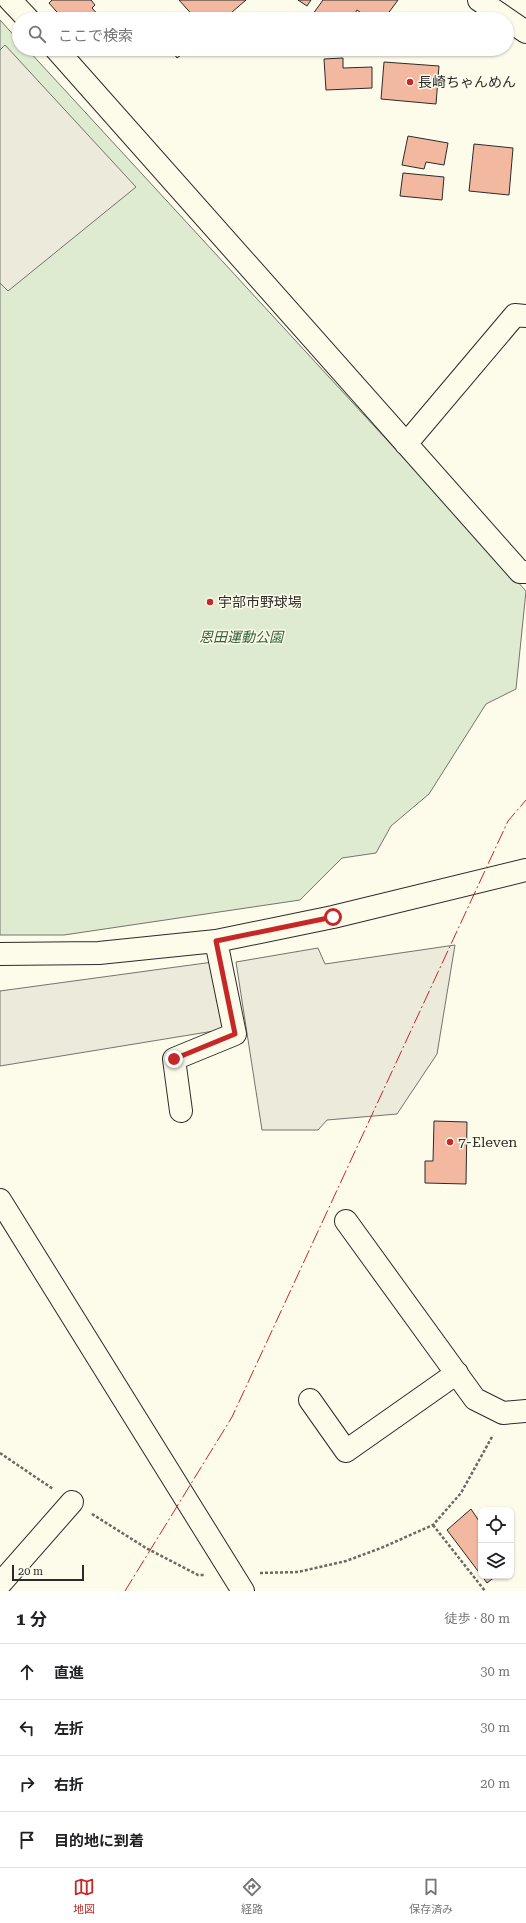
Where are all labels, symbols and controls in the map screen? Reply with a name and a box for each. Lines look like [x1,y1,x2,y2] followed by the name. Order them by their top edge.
[12,12,514,56] search box
[26,23,48,45] icon: search
[58,27,133,45] text: ここで検索
[418,74,516,90] place label: 長崎ちゃんめん
[405,77,415,87] marker: 長崎ちゃんめん
[218,594,302,610] place label: 宇部市野球場
[205,597,215,607] marker: 宇部市野球場
[199,629,285,645] park label: 恩田運動公園
[324,908,342,926] route start
[165,1050,183,1068] route end
[458,1134,517,1150] place label: 7-Eleven
[445,1137,455,1147] marker: 7-Eleven
[478,1507,514,1579] map controls
[478,1507,514,1543] button: locate
[478,1543,514,1579] button: layers
[12,1563,84,1582] scale bar
[18,1565,43,1578] text: 20 m
[16,1609,47,1629] text: 1 分
[444,1611,510,1626] text: 徒歩 · 80 m
[16,1661,38,1683] icon: ahead
[54,1664,84,1682] text: 直進
[480,1664,510,1679] text: 30 m
[16,1717,38,1739] icon: left
[54,1720,84,1738] text: 左折
[480,1720,510,1735] text: 30 m
[16,1773,38,1795] icon: right
[54,1776,84,1794] text: 右折
[480,1776,510,1791] text: 20 m
[16,1829,38,1851] icon: arrive
[54,1832,144,1850] text: 目的地に到着
[73,1876,95,1916] tab: 地図
[241,1876,263,1916] tab: 経路
[409,1876,453,1916] tab: 保存済み

